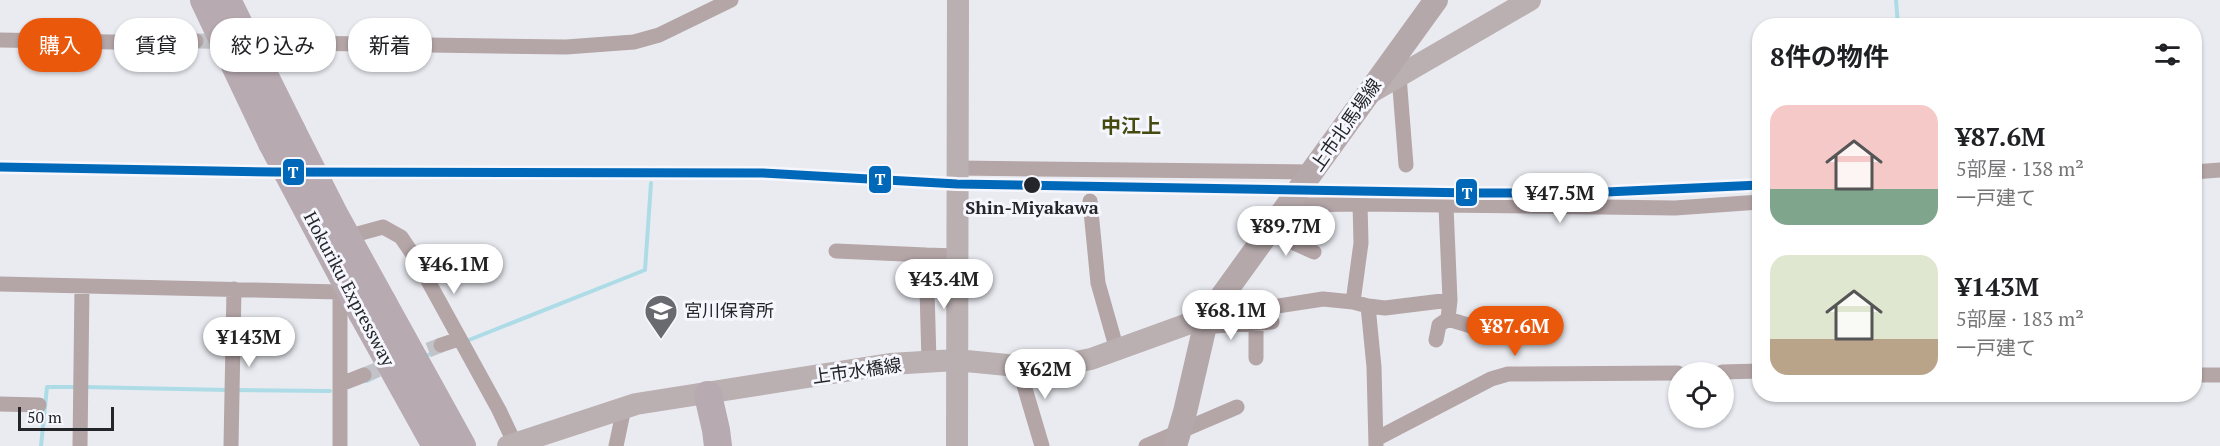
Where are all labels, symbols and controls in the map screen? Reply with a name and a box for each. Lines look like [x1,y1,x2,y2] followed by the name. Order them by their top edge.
[18,18,102,72] chip: 購入
[114,18,198,72] chip: 賃貸
[210,18,336,72] chip: 絞り込み
[348,18,432,72] chip: 新着
[2151,38,2184,71] icon: filters
[1770,39,1889,73] text: 8件の物件
[1304,73,1386,176] street label: 上市北馬場線
[1101,112,1161,139] district label: 中江上
[1956,119,2045,153] text: ¥87.6M
[1818,129,1890,201] icon: home
[1956,155,2084,182] text: 5部屋 · 138 m²
[282,158,305,186] line badge: T
[288,161,299,183] text: T
[868,165,892,194] line badge: T
[875,168,886,190] text: T
[1511,173,1609,224] pin: ¥47.5M
[1022,175,1042,195] marker: Shin-Miyakawa
[1455,178,1478,207] line badge: T
[1526,179,1594,206] text: ¥47.5M
[1462,182,1473,204] text: T
[1956,184,2036,211] text: 一戸建て
[965,195,1099,219] place label: Shin-Miyakawa
[1237,206,1335,257] pin: ¥89.7M
[299,207,401,371] street label: Hokuriku Expressway
[1251,212,1321,239] text: ¥89.7M
[405,244,503,295] pin: ¥46.1M
[419,250,489,277] text: ¥46.1M
[895,259,993,310] pin: ¥43.4M
[909,265,979,292] text: ¥43.4M
[1956,269,2039,303] text: ¥143M
[1818,279,1890,351] icon: home
[1182,290,1280,341] pin: ¥68.1M
[643,293,679,340] school or university icon: 宮川保育所
[1196,296,1266,323] text: ¥68.1M
[684,298,774,322] place label: 宮川保育所
[1956,305,2084,332] text: 5部屋 · 183 m²
[1466,306,1564,357] pin: ¥87.6M
[1481,312,1549,339] text: ¥87.6M
[207,317,291,368] pin: ¥143M
[217,323,281,350] text: ¥143M
[1956,334,2036,361] text: 一戸建て
[1009,349,1081,400] pin: ¥62M
[811,352,903,388] street label: 上市水橋線
[1019,355,1071,382] text: ¥62M
[1668,362,1734,428] map controls
[1668,362,1734,428] button: locate
[18,404,114,432] scale bar
[27,406,62,428] text: 50 m

